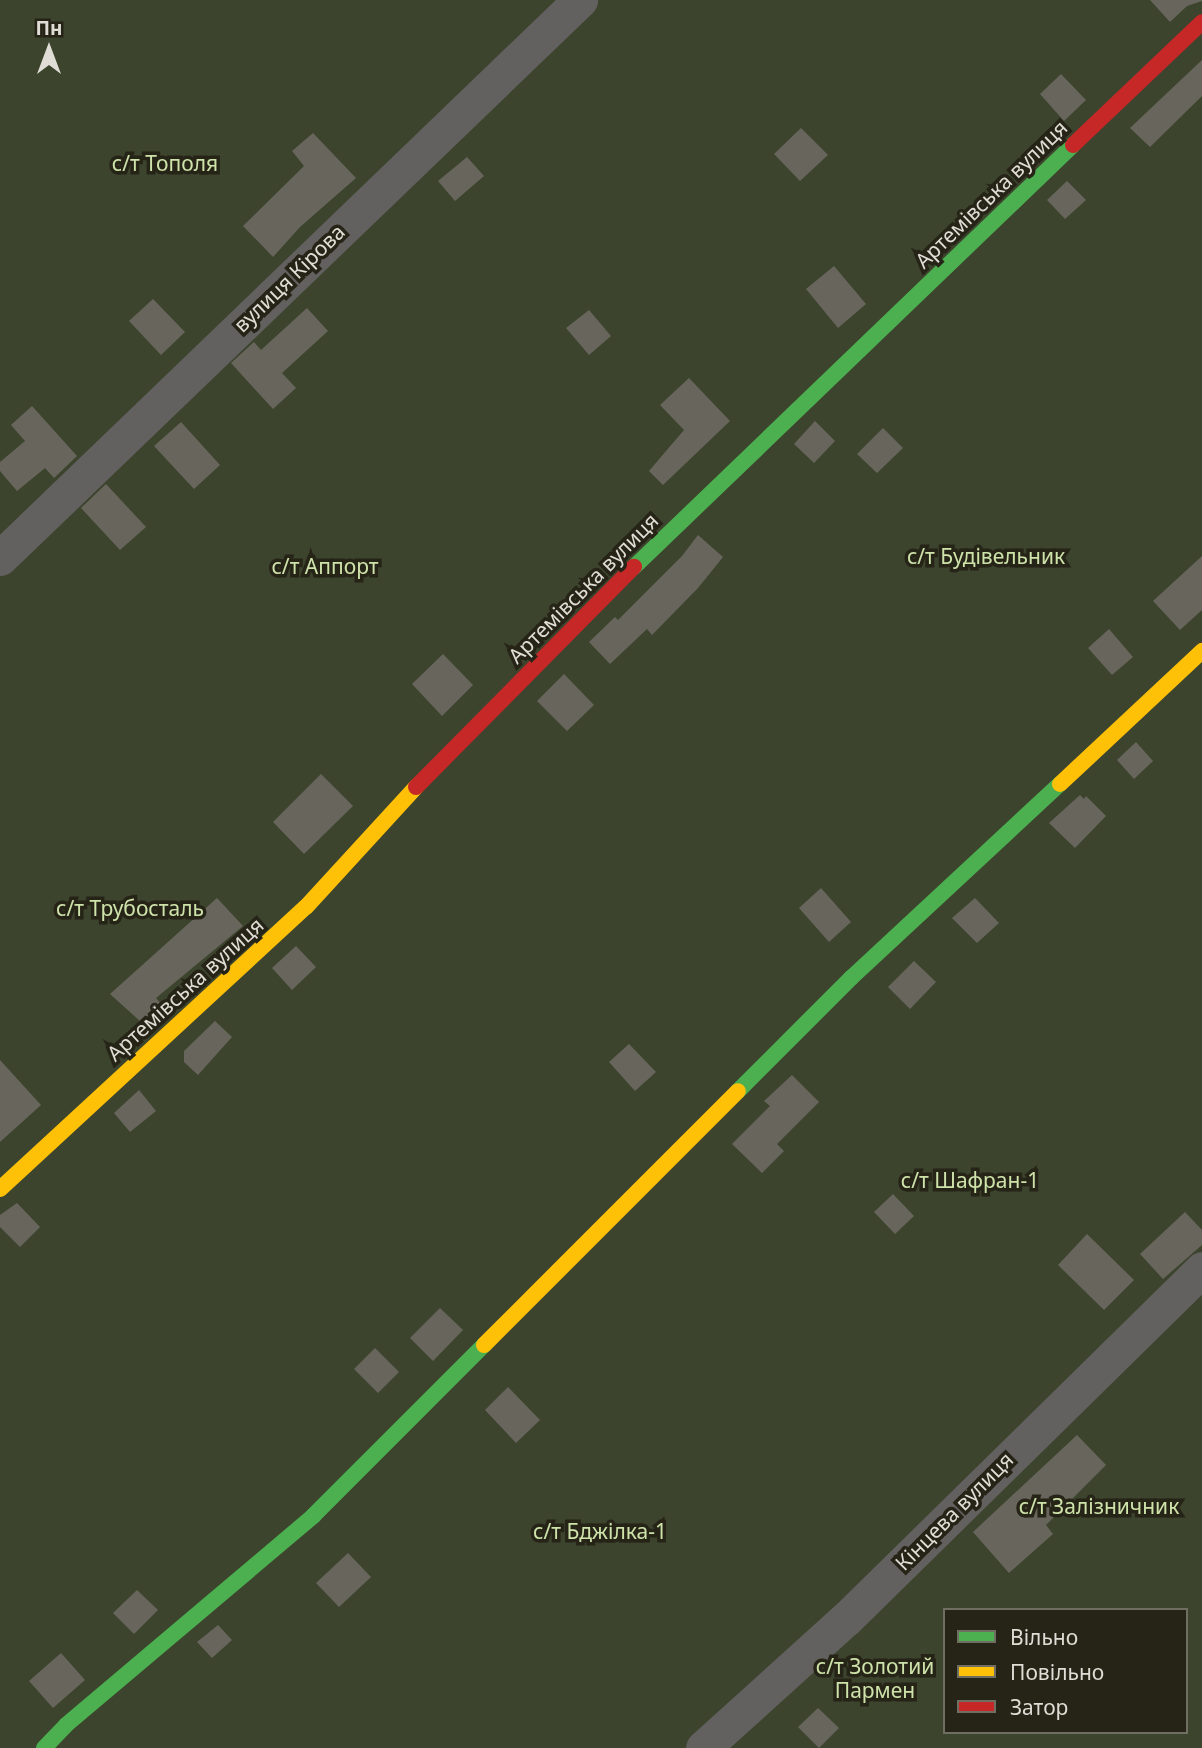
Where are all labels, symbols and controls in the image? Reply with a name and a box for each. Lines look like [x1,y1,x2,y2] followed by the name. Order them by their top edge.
[14,14,84,84] north arrow
[36,15,62,41] text: Пн
[910,115,1072,273] street label: Артемівська вулиця
[112,150,218,176] park label: с/т Тополя
[228,219,350,337] street label: вулиця Кірова
[503,508,663,668] street label: Артемівська вулиця
[907,543,1065,569] park label: с/т Будівельник
[271,553,379,579] park label: с/т Аппорт
[56,895,204,921] park label: с/т Трубосталь
[102,912,268,1066] street label: Артемівська вулиця
[901,1167,1039,1193] park label: с/т Шафран-1
[890,1447,1018,1575] street label: Кінцева вулиця
[1019,1493,1179,1519] park label: с/т Залізничник
[533,1518,667,1544] park label: с/т Бджілка-1
[943,1608,1188,1734] legend
[1010,1623,1078,1651] text: Вільно
[816,1653,934,1703] park label: с/т Золотий Пармен
[1010,1658,1104,1686] text: Повільно
[1010,1693,1068,1721] text: Затор

